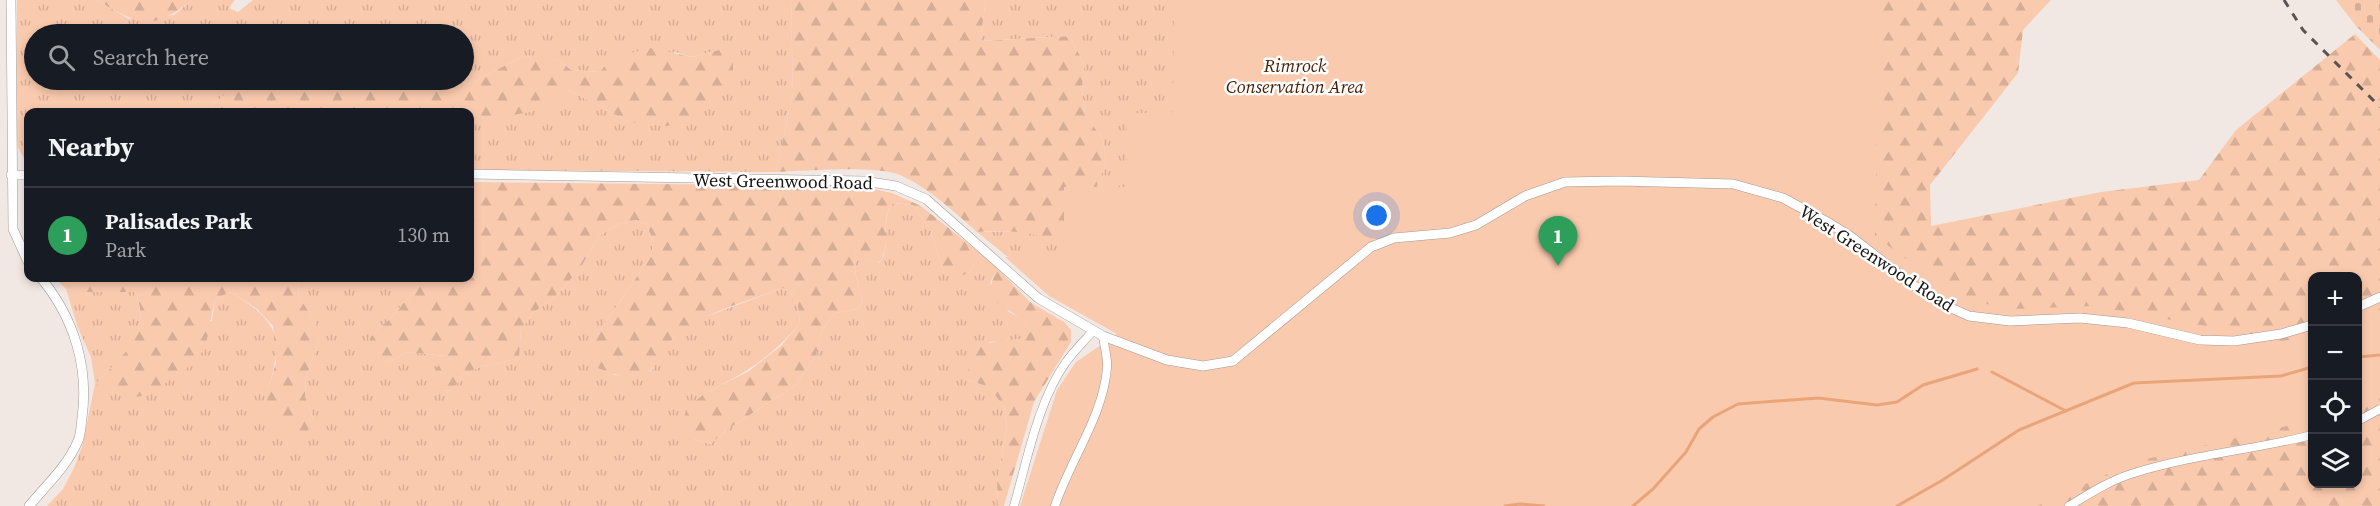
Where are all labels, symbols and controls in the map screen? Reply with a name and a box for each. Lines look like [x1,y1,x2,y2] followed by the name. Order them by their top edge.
[24,24,474,90] search box
[45,41,78,74] icon: search
[93,42,209,72] text: Search here
[1226,53,1365,99] park label: Rimrock Conservation Area
[48,129,134,165] text: Nearby
[693,167,873,195] street label: West Greenwood Road
[1795,199,1959,317] street label: West Greenwood Road
[1362,201,1391,230] your location
[105,206,252,236] text: Palisades Park
[1538,216,1578,266] pin: 1
[62,221,73,249] text: 1
[397,221,450,249] text: 130 m
[105,236,146,264] text: Park
[2308,272,2362,488] map controls
[2308,272,2362,326] button: +
[2308,326,2362,380] button: −
[2308,380,2362,434] button: locate
[2308,434,2362,488] button: layers

